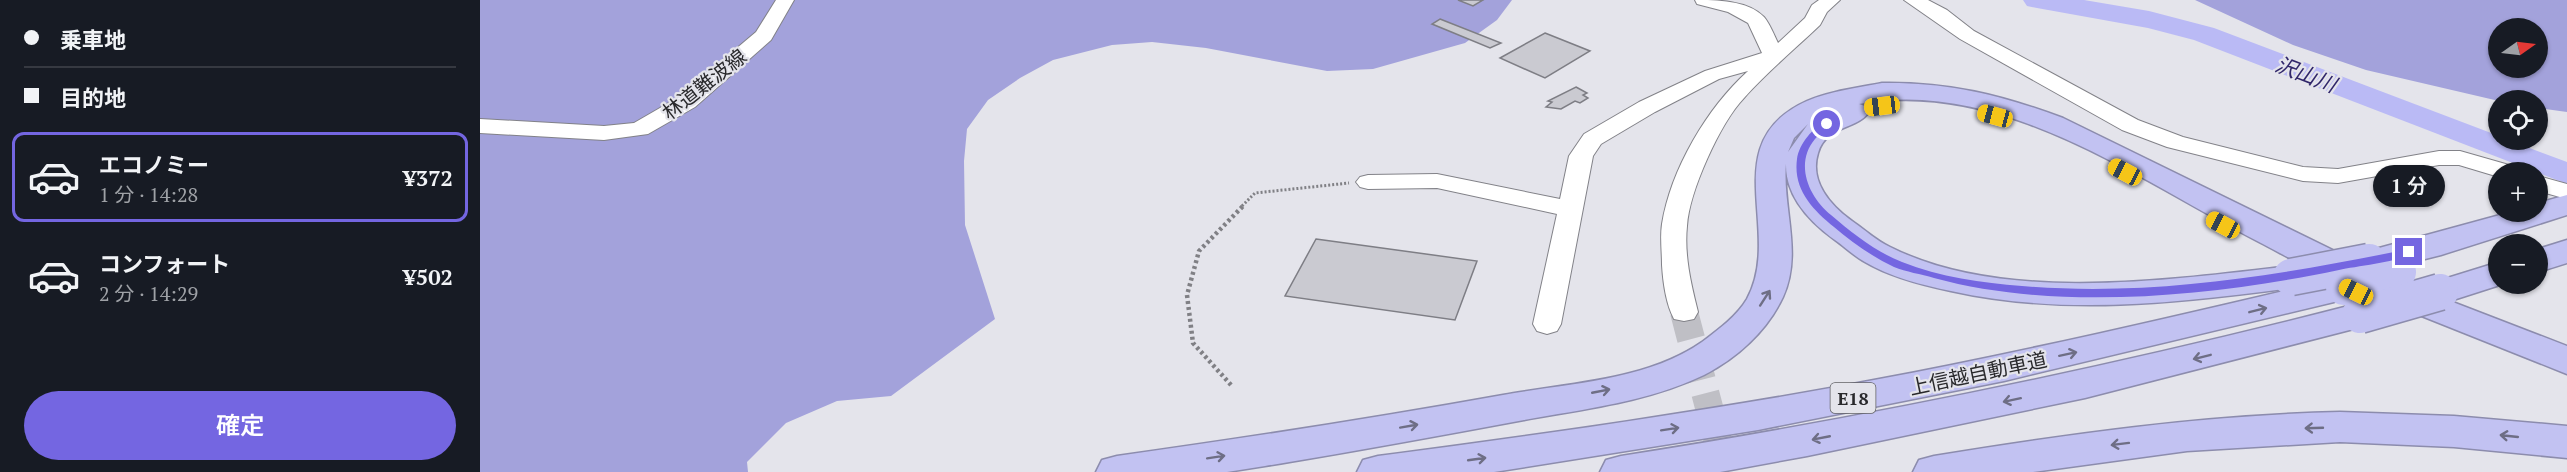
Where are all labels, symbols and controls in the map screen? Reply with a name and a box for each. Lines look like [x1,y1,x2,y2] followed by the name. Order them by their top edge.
[2488,18,2548,78] north arrow
[2488,18,2548,294] map controls
[60,25,126,54] text: 乗車地
[656,43,752,125] street label: 林道難波線
[2272,50,2342,99] water label: 沢山川
[60,83,126,112] text: 目的地
[2488,90,2548,150] button: locate
[1863,95,1901,117] car
[1975,103,2015,129] car
[1813,110,1840,137] route start
[27,150,81,204] icon: car
[99,150,209,179] text: エコノミー
[2105,156,2145,188] car
[2488,162,2548,222] button: +
[403,163,453,192] text: ¥372
[2373,165,2445,207] callout: 1 分
[2391,172,2427,199] text: 1 分
[99,181,198,208] text: 1 分 · 14:28
[2203,209,2243,241] car
[2488,234,2548,294] button: −
[2395,238,2422,265] route end
[27,249,81,303] icon: car
[99,249,230,278] text: コンフォート
[403,262,453,291] text: ¥502
[2336,276,2376,308] car
[99,280,198,307] text: 2 分 · 14:29
[1759,290,1771,307] one-way arrow
[2248,303,2267,315] one-way arrow
[1907,345,2049,401] street label: 上信越自動車道
[2058,348,2077,360] one-way arrow
[2193,351,2212,363] one-way arrow
[1830,383,1876,413] road number: E18
[1590,385,1610,396] one-way arrow
[24,391,456,460] button: 確定
[2003,395,2023,406] one-way arrow
[1398,421,1418,432] one-way arrow
[2305,423,2325,434] one-way arrow
[1660,424,1679,435] one-way arrow
[2499,430,2519,441] one-way arrow
[1812,433,1831,444] one-way arrow
[2110,439,2130,450] one-way arrow
[1206,452,1226,463] one-way arrow
[1467,453,1487,464] one-way arrow

